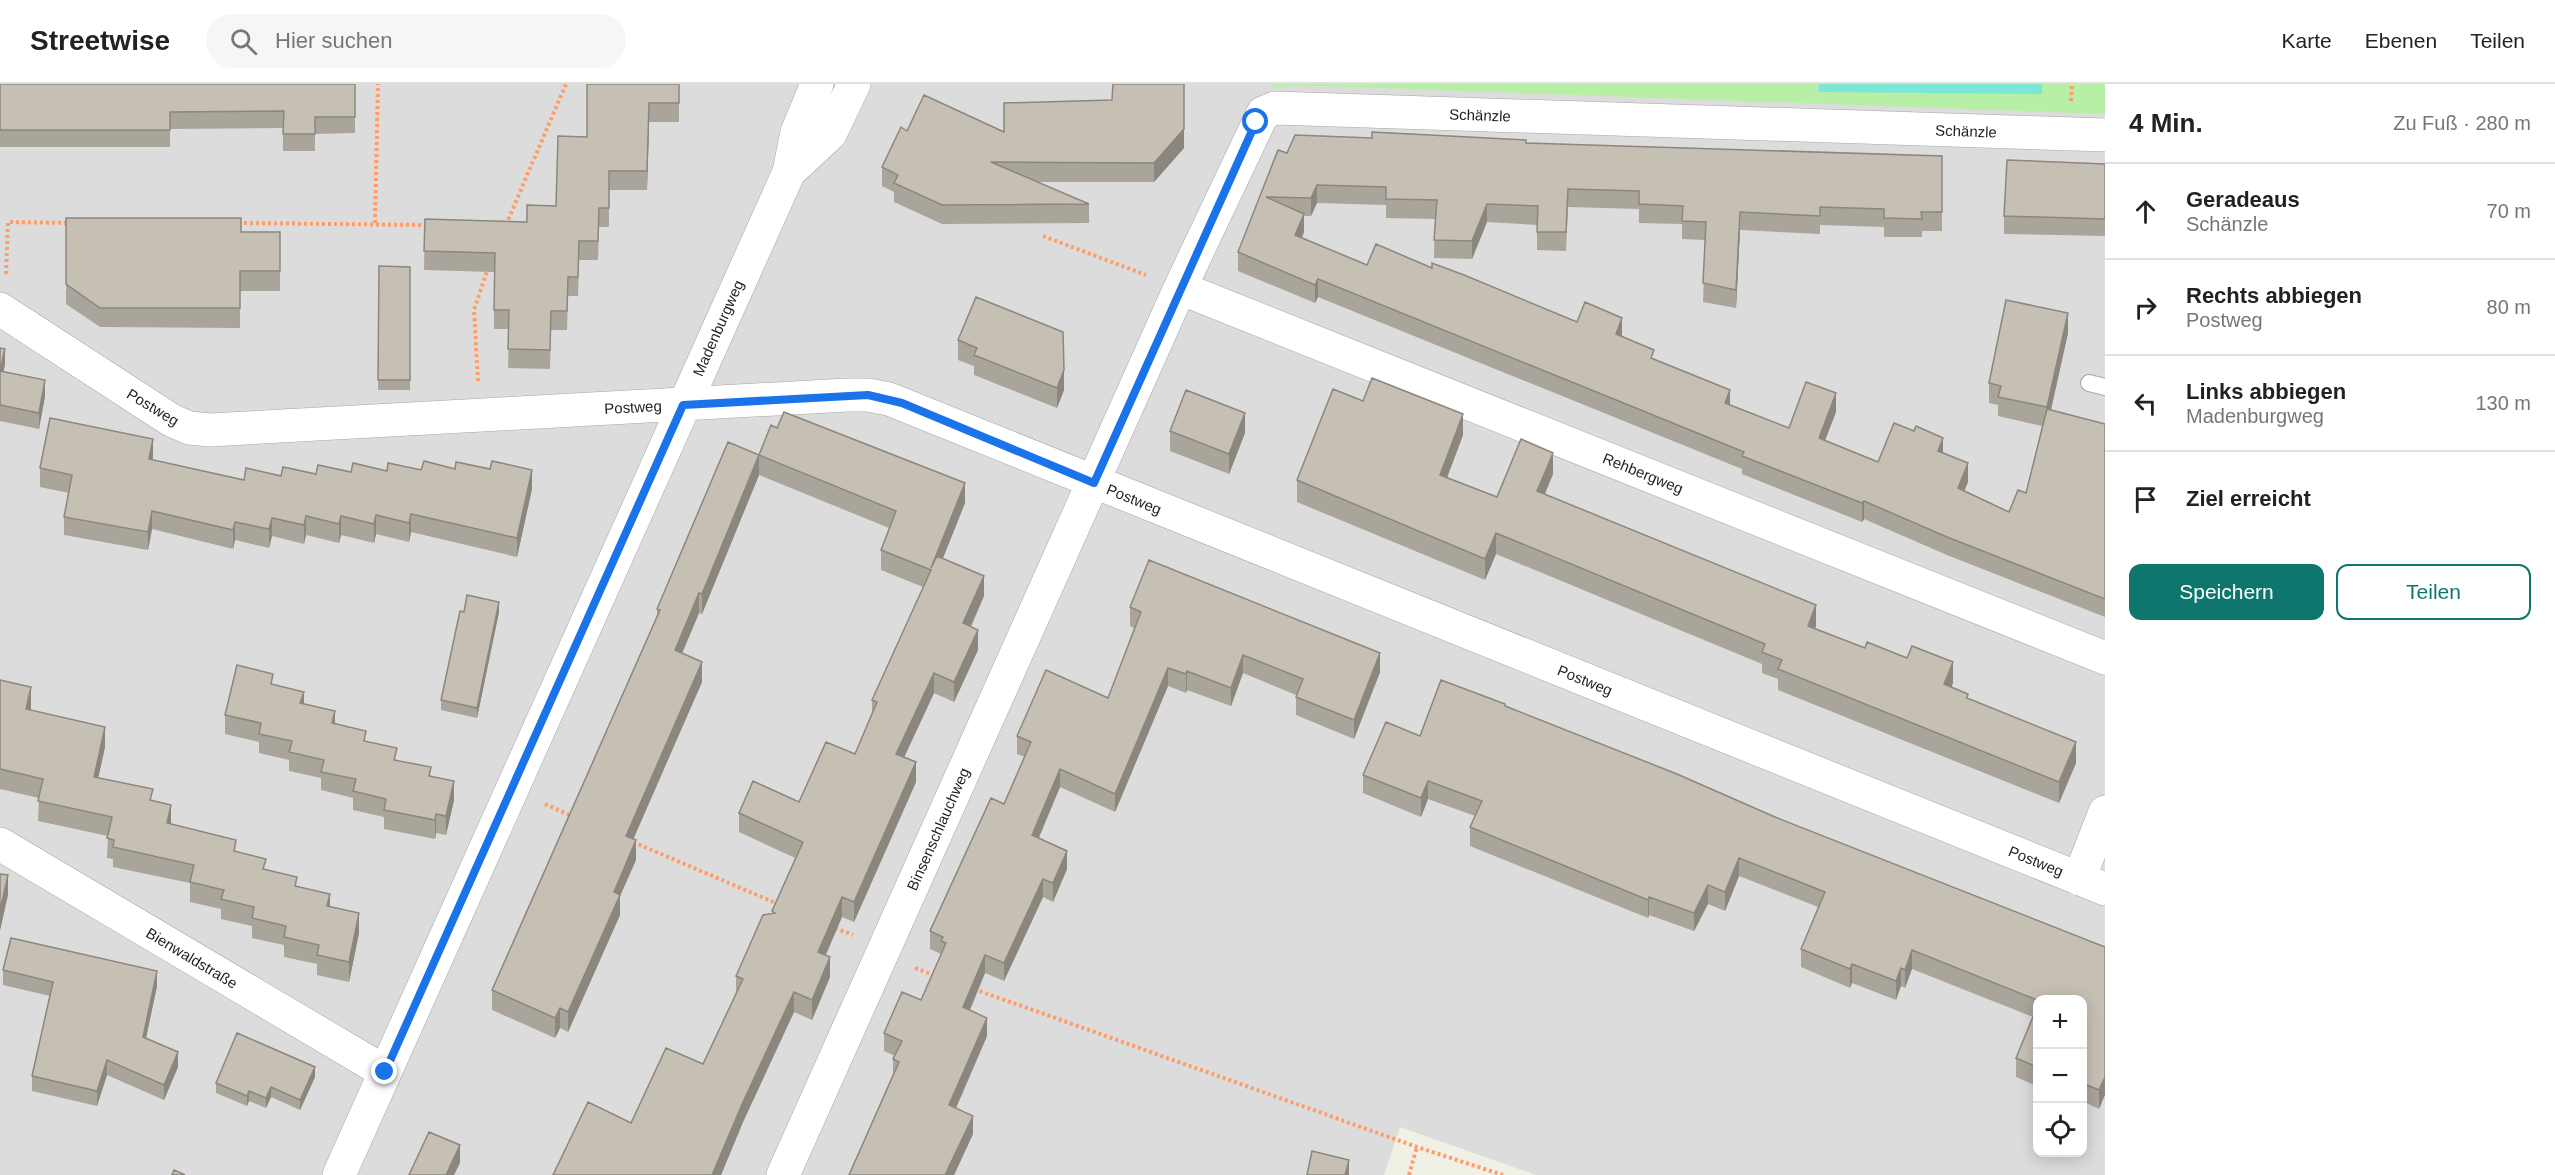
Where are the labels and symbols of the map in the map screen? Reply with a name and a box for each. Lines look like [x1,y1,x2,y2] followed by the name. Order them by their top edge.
[1449,105,1511,125] street label: Schänzle
[1242,108,1268,134] route start
[1935,121,1997,141] street label: Schänzle
[689,277,747,379] street label: Madenburgweg
[124,385,182,429] street label: Postweg
[604,397,662,417] street label: Postweg
[1600,449,1686,497] street label: Rehbergweg
[1104,480,1164,518] street label: Postweg
[1555,661,1615,699] street label: Postweg
[903,765,973,893] street label: Binsenschlauchweg
[2006,842,2066,880] street label: Postweg
[143,924,241,992] street label: Bienwaldstraße
[371,1058,397,1084] route end

